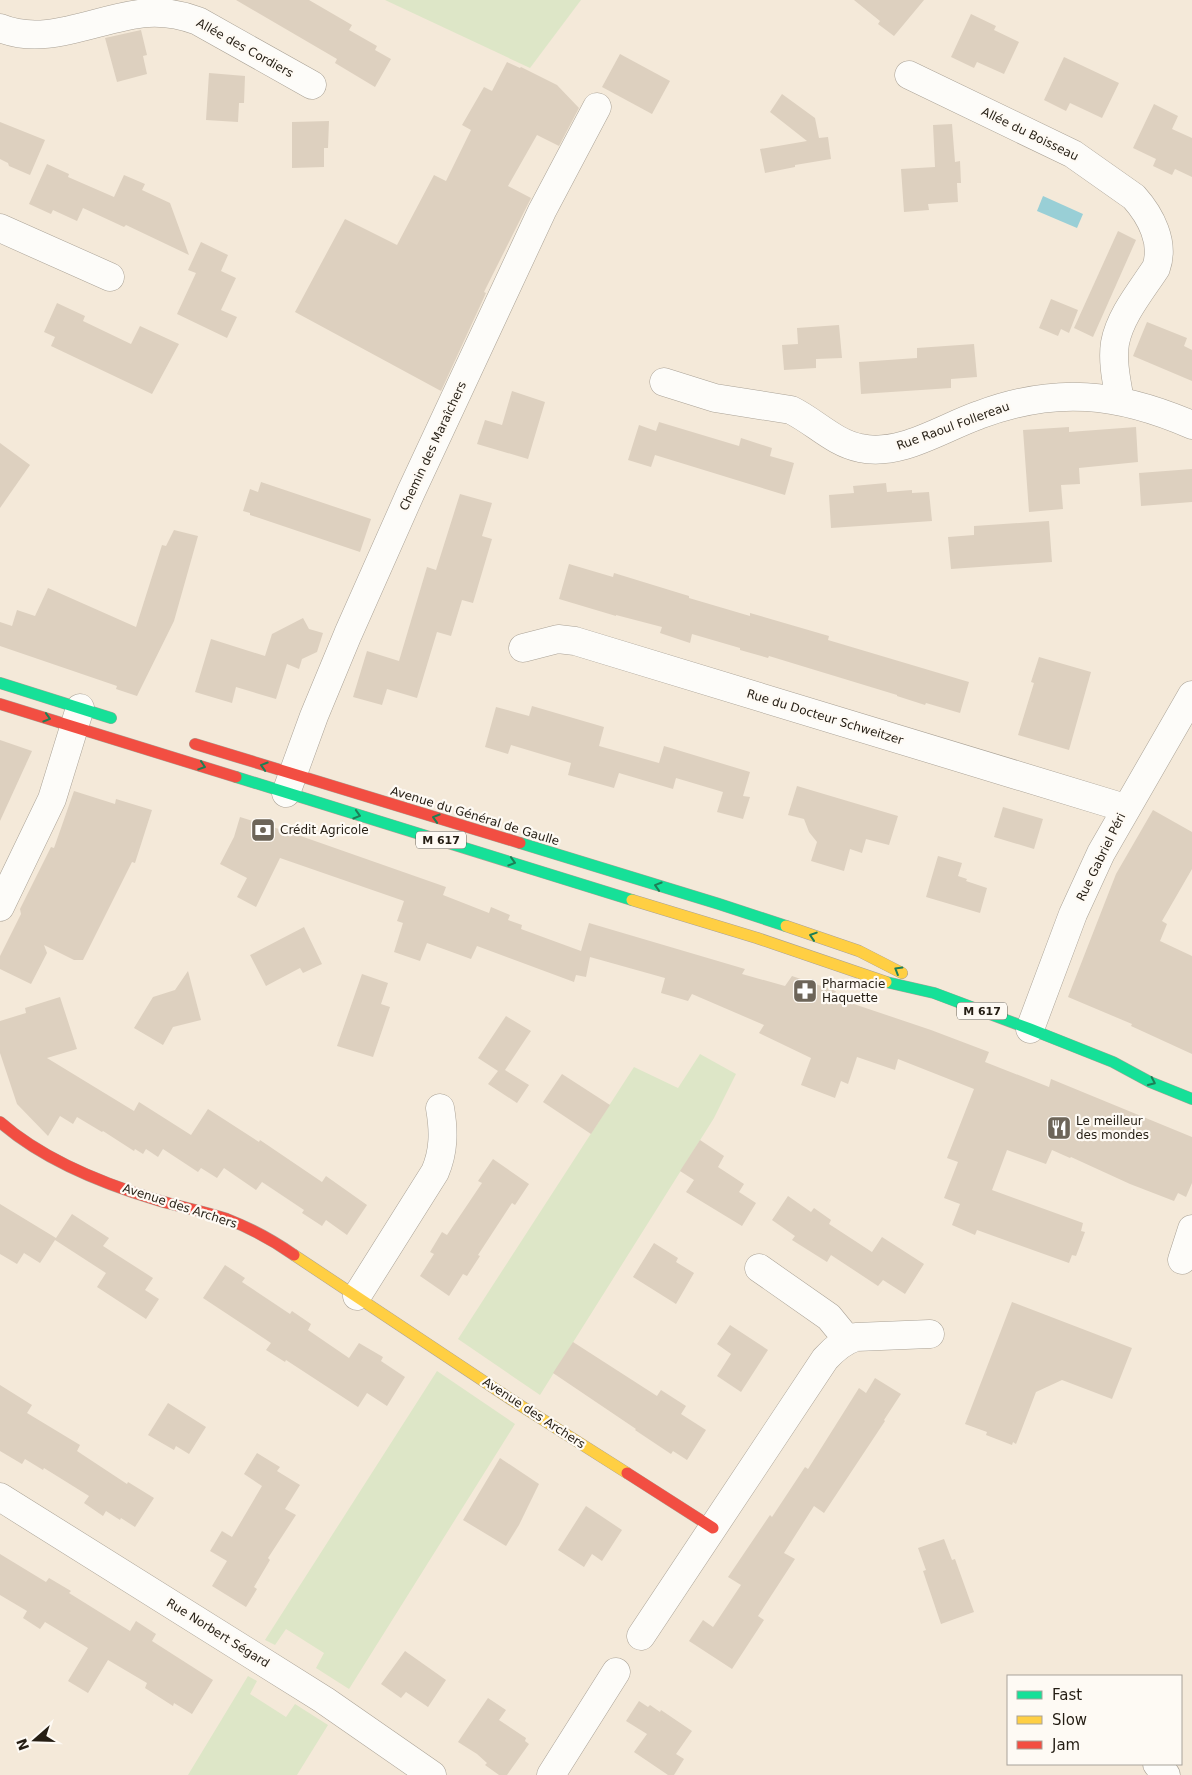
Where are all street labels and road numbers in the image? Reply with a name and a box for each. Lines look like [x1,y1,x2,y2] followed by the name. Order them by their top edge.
[194,16,296,80] street label: Allée des Cordiers
[979,104,1081,164] street label: Allée du Boisseau
[397,379,469,513] street label: Chemin des Maraîchers
[895,399,1011,453] street label: Rue Raoul Follereau
[745,686,905,748] street label: Rue du Docteur Schweitzer
[389,784,561,848] street label: Avenue du Général de Gaulle
[1074,811,1128,903] street label: Rue Gabriel Péri
[416,832,466,848] road number: M 617
[957,1002,1007,1019] road number: M 617
[121,1181,239,1231] street label: Avenue des Archers
[480,1375,588,1451] street label: Avenue des Archers
[164,1596,272,1670] street label: Rue Norbert Ségard

